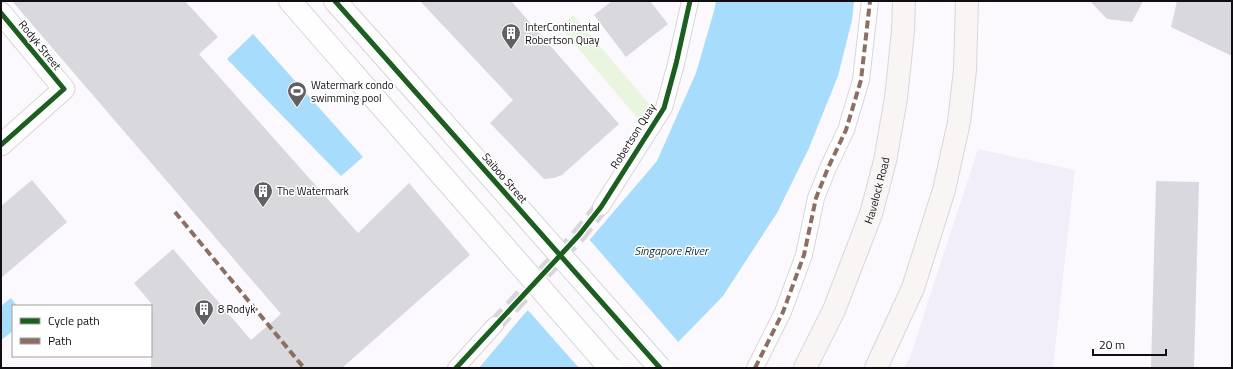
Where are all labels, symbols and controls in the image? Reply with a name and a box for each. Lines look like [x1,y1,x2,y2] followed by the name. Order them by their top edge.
[15,17,65,73] street label: Rodyk Street
[525,19,600,48] place label: InterContinental Robertson Quay
[500,22,522,50] building icon: InterContinental Robertson Quay
[311,77,394,106] place label: Watermark condo swimming pool
[286,80,308,108] sports icon: Watermark condo swimming pool
[606,100,660,172] street label: Robertson Quay
[479,149,531,207] street label: Saiboo Street
[860,156,894,226] street label: Havelock Road
[252,180,274,208] building icon: The Watermark
[277,183,349,199] place label: The Watermark
[634,241,710,260] water label: Singapore River
[193,298,215,326] building icon: 8 Rodyk
[218,301,256,317] place label: 8 Rodyk
[12,305,152,357] legend
[48,311,100,330] text: Cycle path
[48,331,72,350] text: Path
[1093,331,1166,357] scale bar
[1099,335,1125,354] text: 20 m

